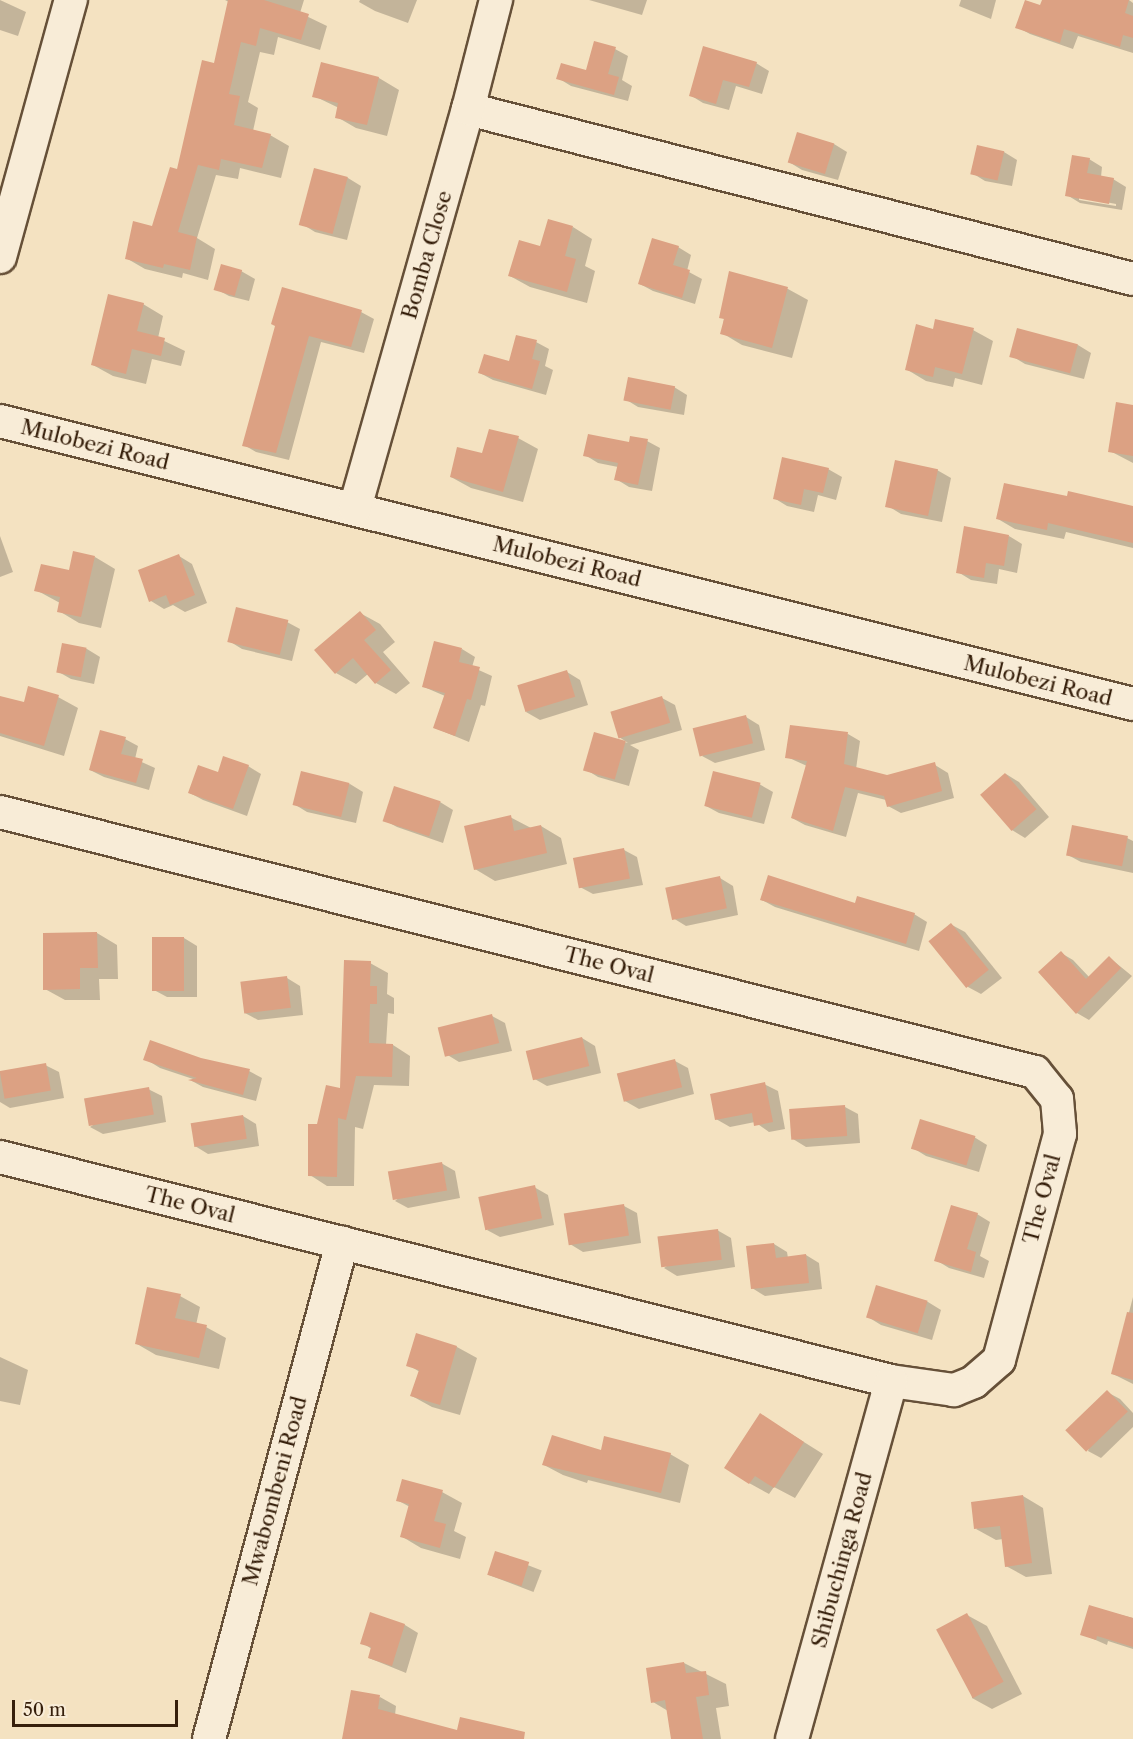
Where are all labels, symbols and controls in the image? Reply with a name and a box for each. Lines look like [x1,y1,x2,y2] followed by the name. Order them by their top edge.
[397,188,457,322] street label: Bomba Close
[18,414,172,476] street label: Mulobezi Road
[490,531,644,593] street label: Mulobezi Road
[961,650,1115,712] street label: Mulobezi Road
[561,942,657,988] street label: The Oval
[1018,1151,1066,1247] street label: The Oval
[142,1182,238,1228] street label: The Oval
[238,1393,312,1589] street label: Mwabombeni Road
[806,1469,878,1651] street label: Shibuchinga Road
[15,1688,182,1726] scale bar
[23,1699,66,1721] text: 50 m

